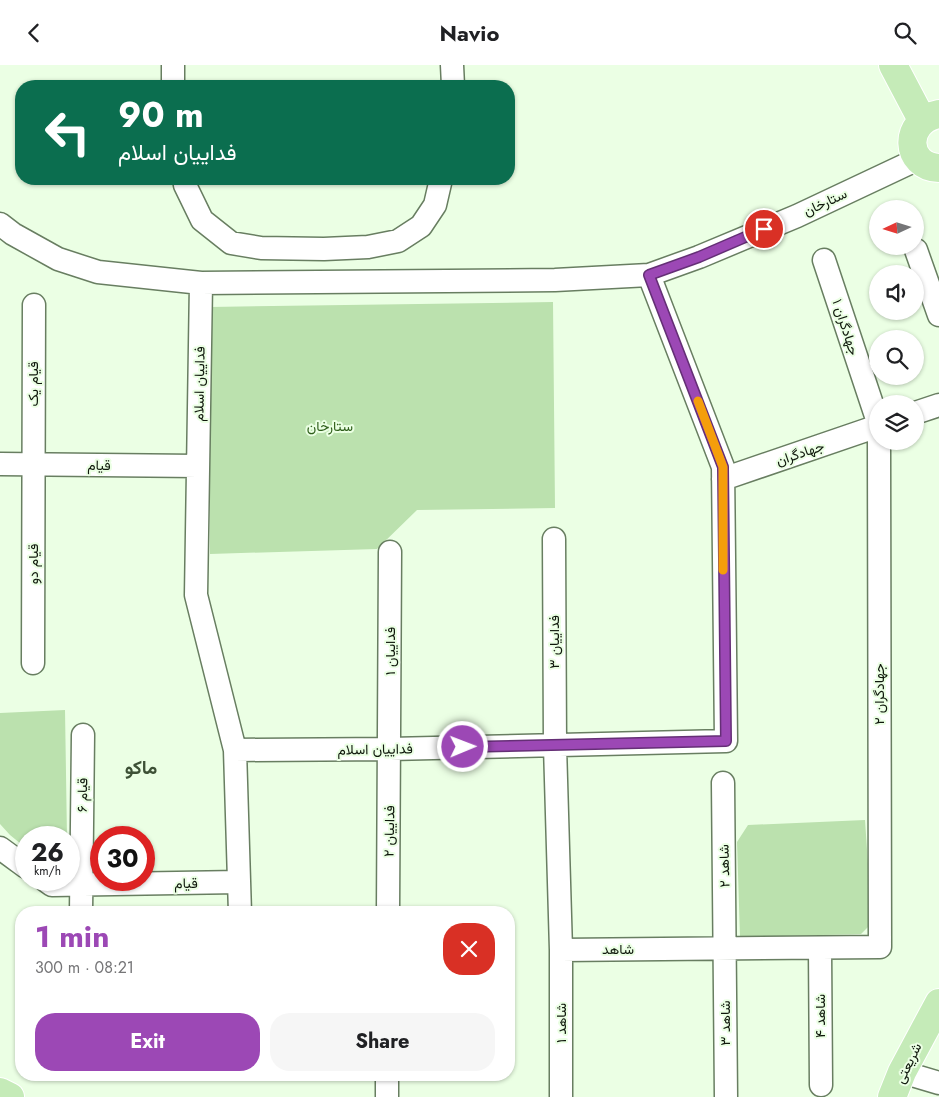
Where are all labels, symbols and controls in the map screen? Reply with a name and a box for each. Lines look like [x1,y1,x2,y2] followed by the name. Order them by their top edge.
[440,17,499,49] text: Navio
[20,19,48,47] icon: back
[891,19,919,47] icon: search
[118,90,204,140] text: 90 m
[35,100,100,165] icon: left
[118,136,236,168] text: فداییان اسلام
[800,183,850,221] street label: ستارخان
[869,200,924,255] north arrow
[869,200,924,450] map controls
[743,208,785,250] pin
[750,215,778,243] icon: arrive
[869,265,924,320] button: sound
[827,296,865,358] street label: جهادگران ۱
[869,330,924,385] button: search
[188,346,210,422] street label: فداییان اسلام
[23,361,43,407] street label: قیام یک
[869,395,924,450] button: layers
[307,416,353,436] park label: ستارخان
[773,435,827,471] street label: جهادگران
[87,455,111,475] street label: قیام
[23,544,43,584] street label: قیام دو
[544,615,564,669] street label: فداییان ۳
[380,627,400,675] street label: فداییان ۱
[869,663,889,725] street label: جهادگران ۲
[436,720,488,772] position arrow
[337,738,413,760] street label: فداییان اسلام
[125,754,157,781] district label: ماکو
[72,778,92,812] street label: قیام ۶
[379,805,399,857] street label: فداییان ۲
[90,826,155,891] speed limit sign: 30
[31,834,64,870] text: 26
[714,844,734,888] street label: شاهد ۲
[34,862,61,880] text: km/h
[174,873,198,893] street label: قیام
[35,915,109,958] text: 1 min
[443,923,495,975] button: close
[602,939,634,959] street label: شاهد
[35,956,134,979] text: 300 m · 08:21
[810,994,830,1038] street label: شاهد ۴
[715,1000,735,1046] street label: شاهد ۳
[551,1003,571,1043] street label: شاهد ۱
[35,1013,260,1071] button: Exit
[270,1013,495,1071] button: Share
[890,1039,926,1087] street label: شریعتی

